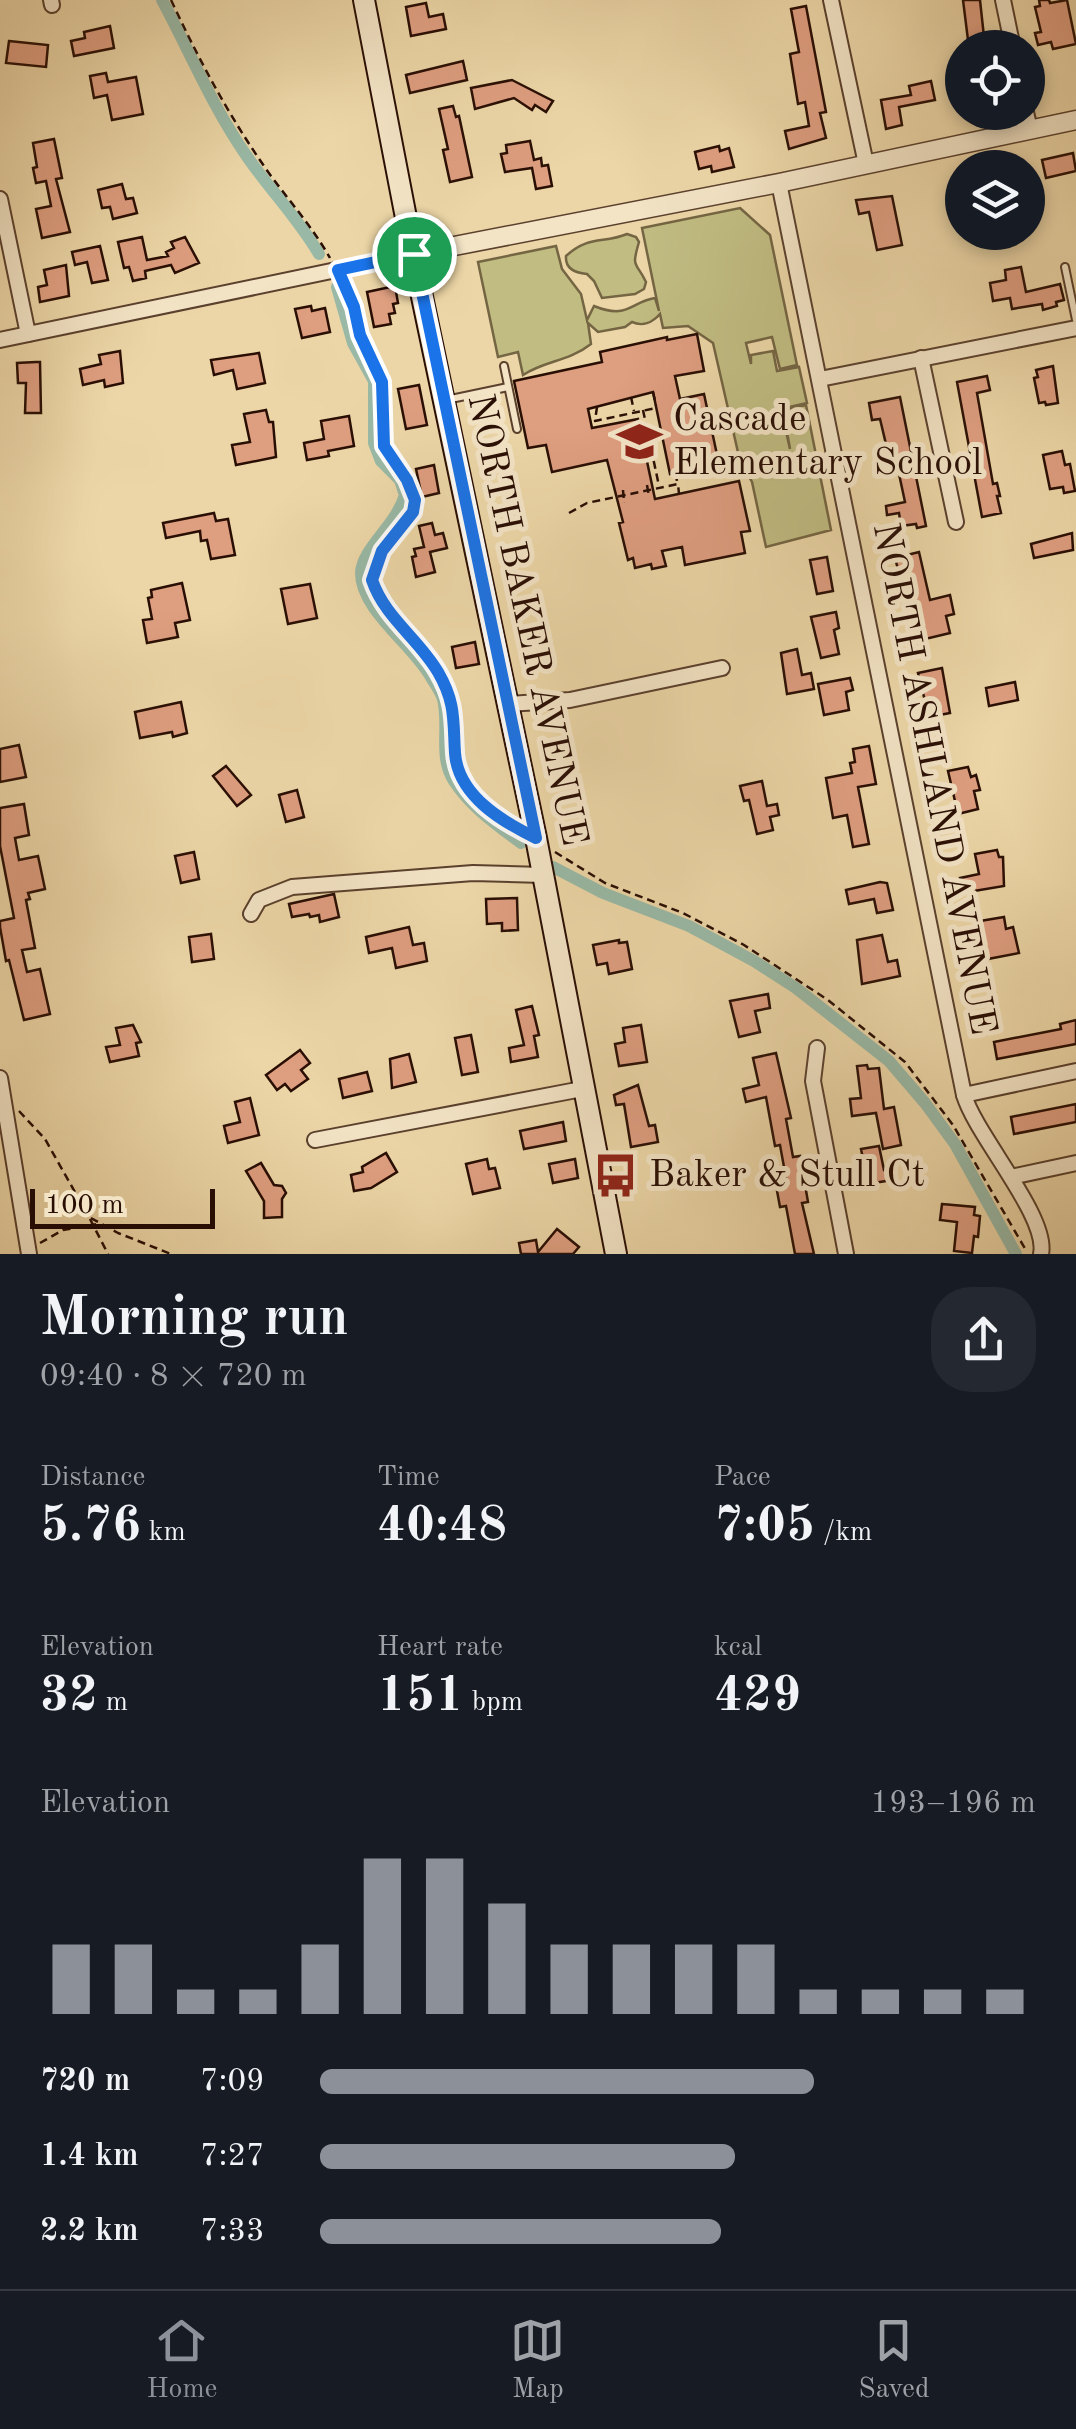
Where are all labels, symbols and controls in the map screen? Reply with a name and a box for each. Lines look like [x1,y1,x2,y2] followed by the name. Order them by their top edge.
[945,30,1045,250] map controls
[945,30,1045,130] button: locate
[945,150,1045,250] button: layers
[372,212,457,297] pin
[387,227,442,282] icon: arrive
[460,391,592,849] street label: NORTH BAKER AVENUE
[673,401,982,483] place label: Cascade Elementary School
[616,418,664,466] school or university icon: Cascade Elementary School
[865,520,1001,1038] street label: NORTH ASHLAND AVENUE
[592,1152,640,1200] bus stop icon: Baker & Stull Ct
[649,1157,925,1195] place label: Baker & Stull Ct
[30,1184,215,1228] scale bar
[45,1192,124,1220] text: 100 m
[931,1287,1036,1392] button: share
[40,1292,349,1347] text: Morning run
[40,1361,307,1393] text: 09:40 · 8 × 720 m
[40,1464,145,1492] text: Distance
[377,1464,440,1492] text: Time
[714,1464,771,1492] text: Pace
[40,1502,141,1552] text: 5.76
[377,1502,507,1552] text: 40:48
[714,1502,815,1552] text: 7:05
[141,1519,186,1547] text: km
[815,1519,872,1547] text: /km
[40,1634,154,1662] text: Elevation
[377,1634,503,1662] text: Heart rate
[714,1634,762,1662] text: kcal
[40,1672,98,1722] text: 32
[377,1672,464,1722] text: 151
[714,1672,801,1722] text: 429
[98,1689,128,1717] text: m
[464,1689,523,1717] text: bpm
[40,1788,170,1820] text: Elevation
[870,1788,1036,1820] text: 193–196 m
[40,2066,130,2098] text: 720 m
[200,2066,265,2098] text: 7:09
[40,2141,139,2173] text: 1.4 km
[200,2141,265,2173] text: 7:27
[40,2216,139,2248] text: 2.2 km
[200,2216,265,2248] text: 7:33
[146,2313,218,2408] tab: Home
[510,2313,565,2408] tab: Map
[858,2313,930,2408] tab: Saved

